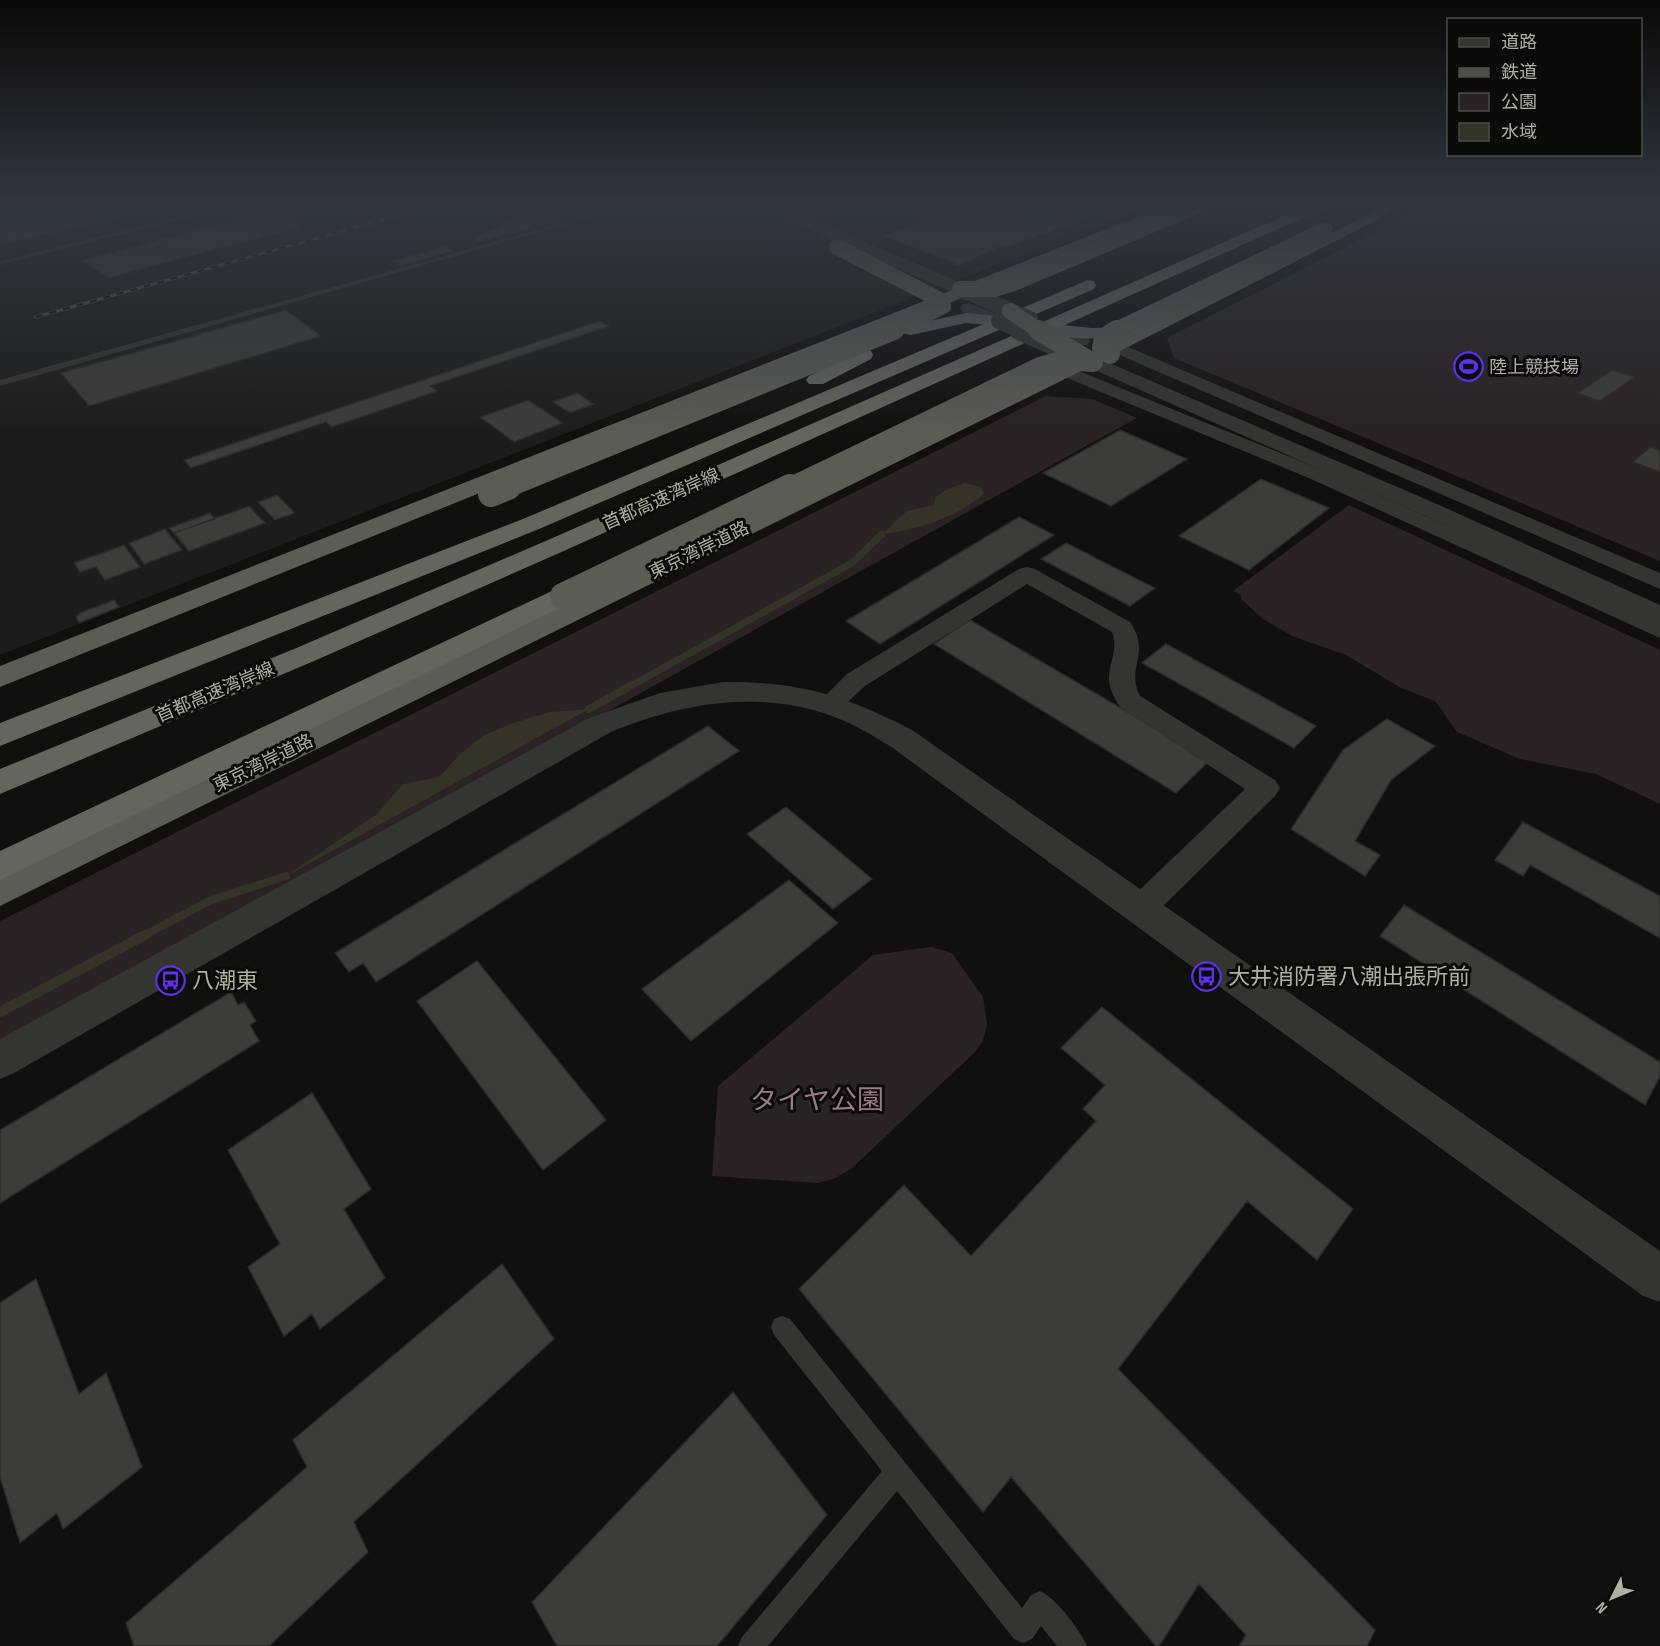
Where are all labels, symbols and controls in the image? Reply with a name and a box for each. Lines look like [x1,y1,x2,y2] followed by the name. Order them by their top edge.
[1447,18,1642,156] legend
[1501,32,1537,53] text: 道路
[1501,62,1537,83] text: 鉄道
[1501,92,1537,113] text: 公園
[1501,122,1537,143] text: 水域
[1452,351,1484,383] sports icon: 陸上競技場
[1489,357,1579,378] place label: 陸上競技場
[599,464,723,535] street label: 首都高速湾岸線
[646,517,752,584] street label: 東京湾岸道路
[153,658,277,727] street label: 首都高速湾岸線
[210,730,316,797] street label: 東京湾岸道路
[1191,960,1223,992] bus stop icon: 大井消防署八潮出張所前
[155,964,187,996] bus stop icon: 八潮東
[1228,964,1470,991] place label: 大井消防署八潮出張所前
[192,968,258,995] place label: 八潮東
[750,1085,884,1117] park label: タイヤ公園
[1582,1568,1642,1628] north arrow
[1592,1598,1612,1617] text: N

